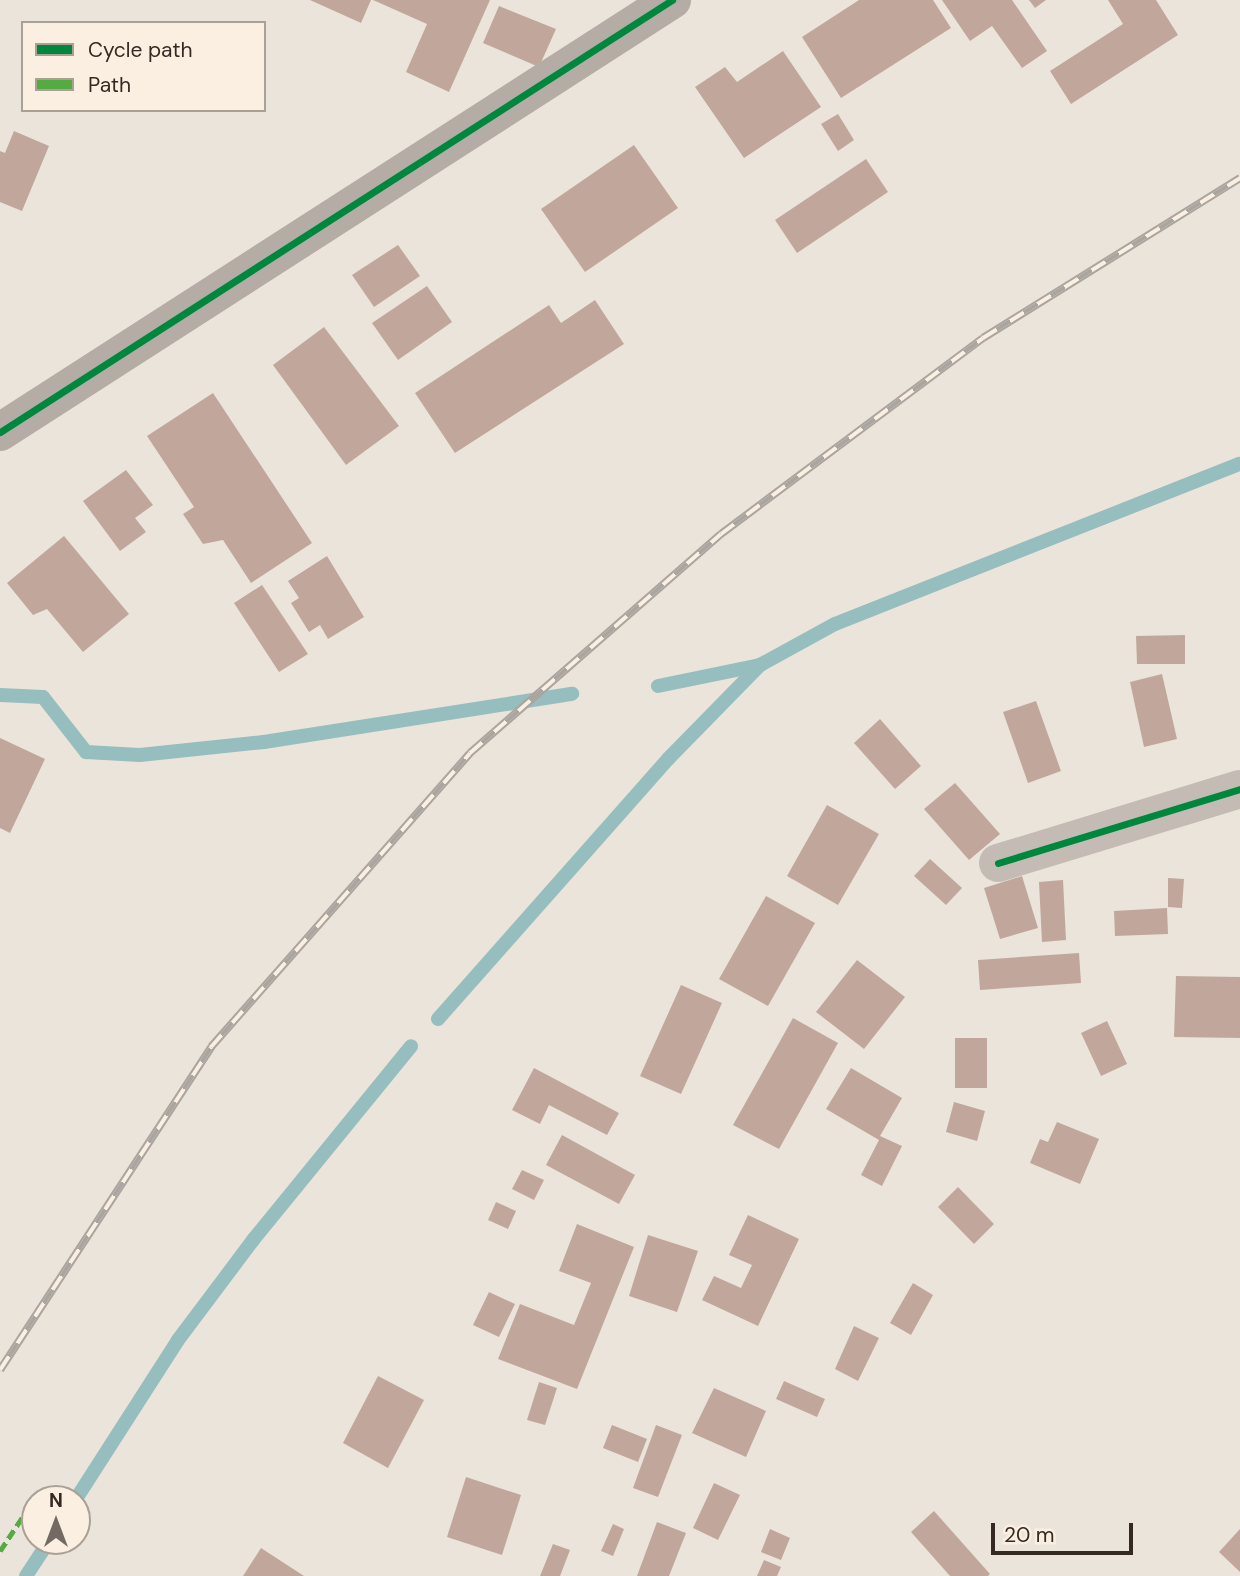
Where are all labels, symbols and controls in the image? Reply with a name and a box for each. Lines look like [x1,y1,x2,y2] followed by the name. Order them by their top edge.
[21,21,266,112] legend
[88,36,193,64] text: Cycle path
[88,71,131,99] text: Path
[21,1485,91,1555] north arrow
[49,1488,63,1513] text: N
[995,1510,1137,1554] scale bar
[1004,1521,1055,1549] text: 20 m

